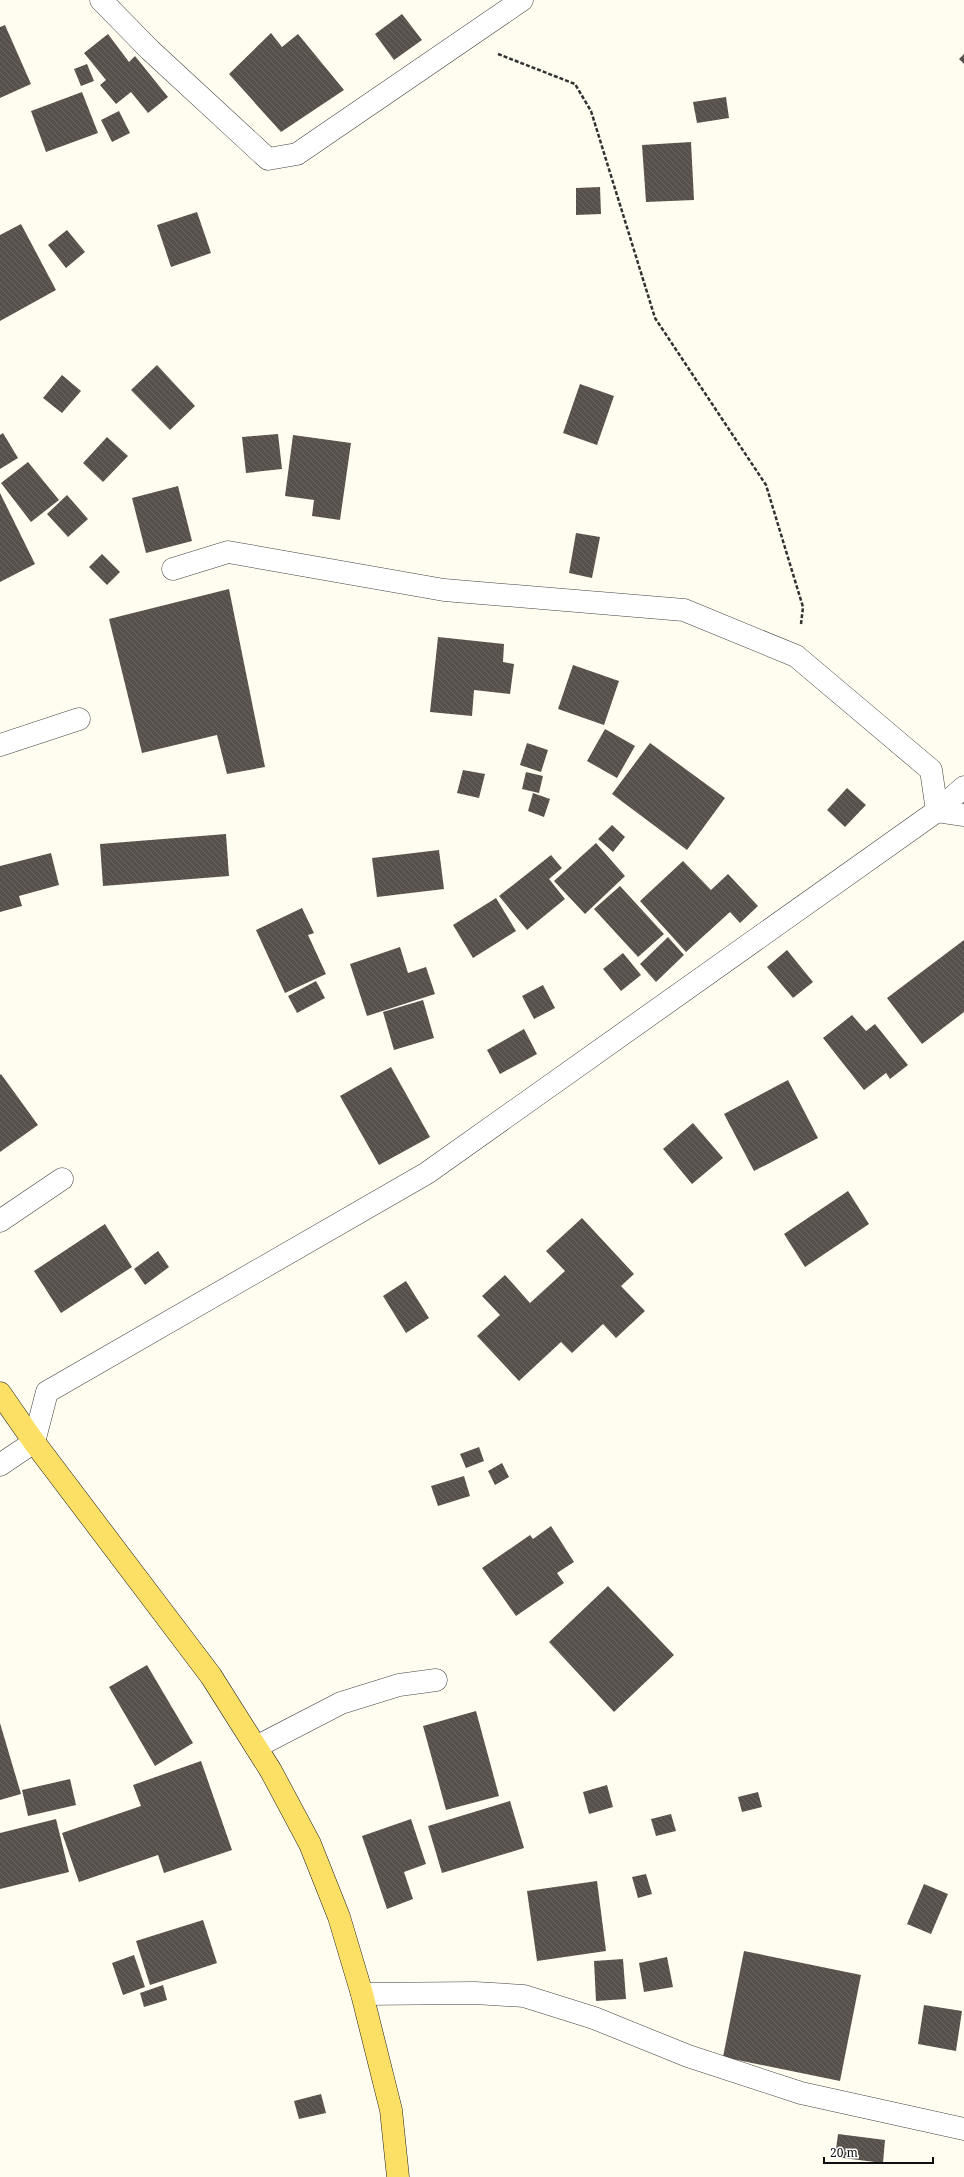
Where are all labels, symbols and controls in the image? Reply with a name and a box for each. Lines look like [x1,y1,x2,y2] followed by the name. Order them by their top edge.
[824,2139,933,2165] scale bar
[830,2144,858,2161] text: 20 m

